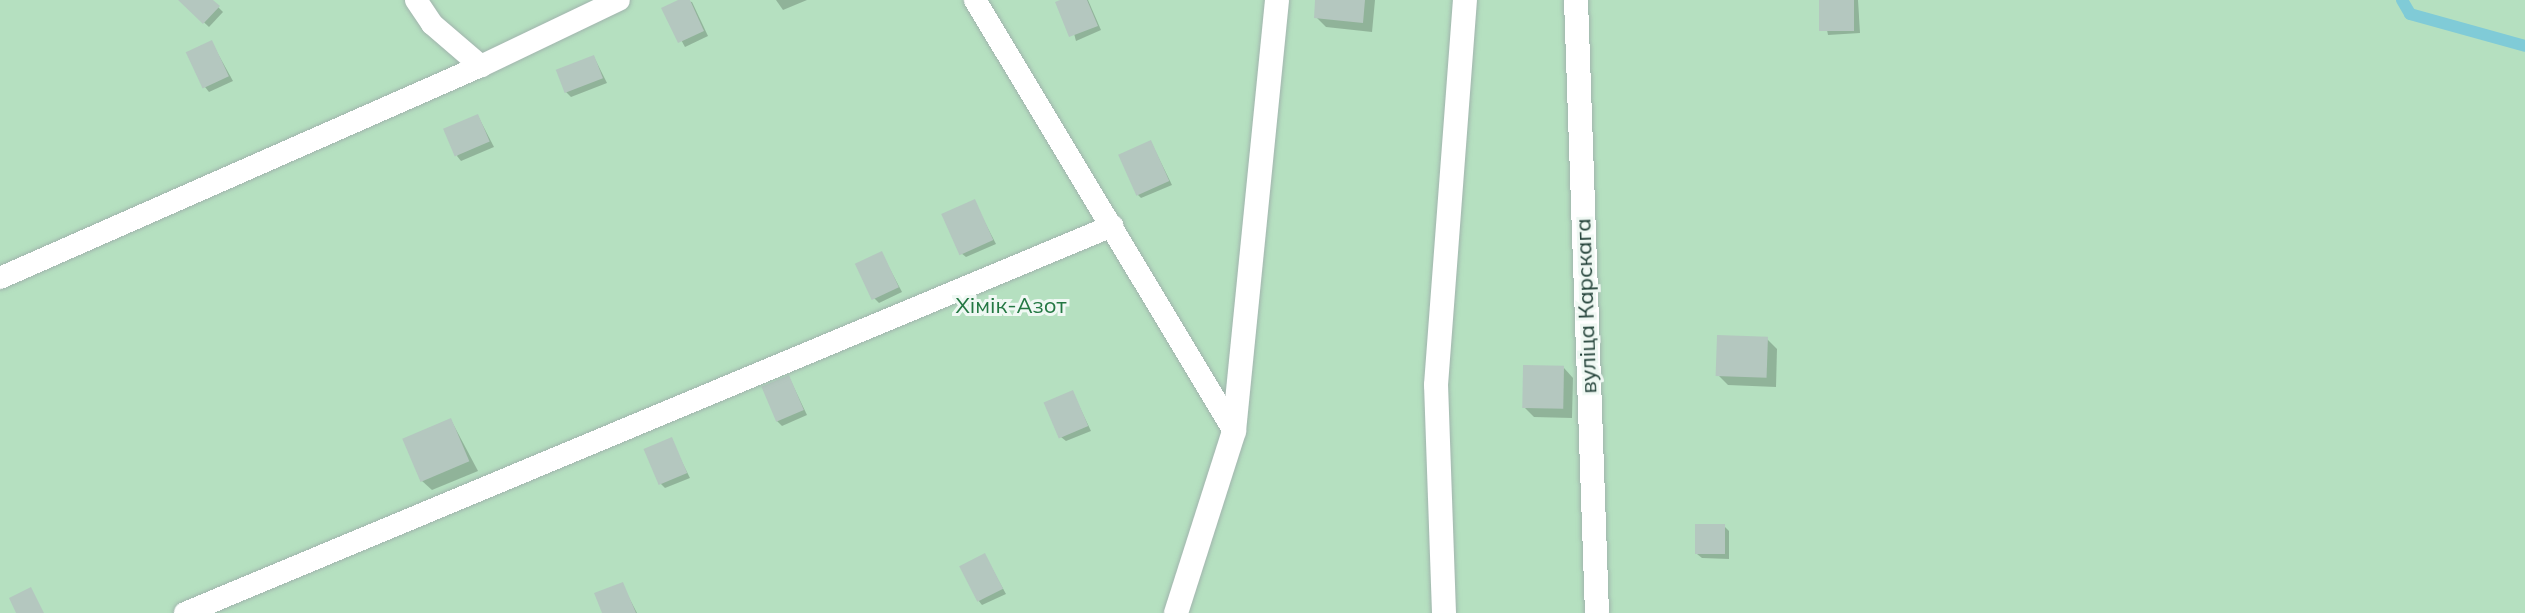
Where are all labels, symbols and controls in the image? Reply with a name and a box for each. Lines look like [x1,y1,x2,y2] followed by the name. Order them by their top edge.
[1570,218,1602,394] street label: вуліца Карскага
[955,293,1067,319] park label: Хімік-Азот

